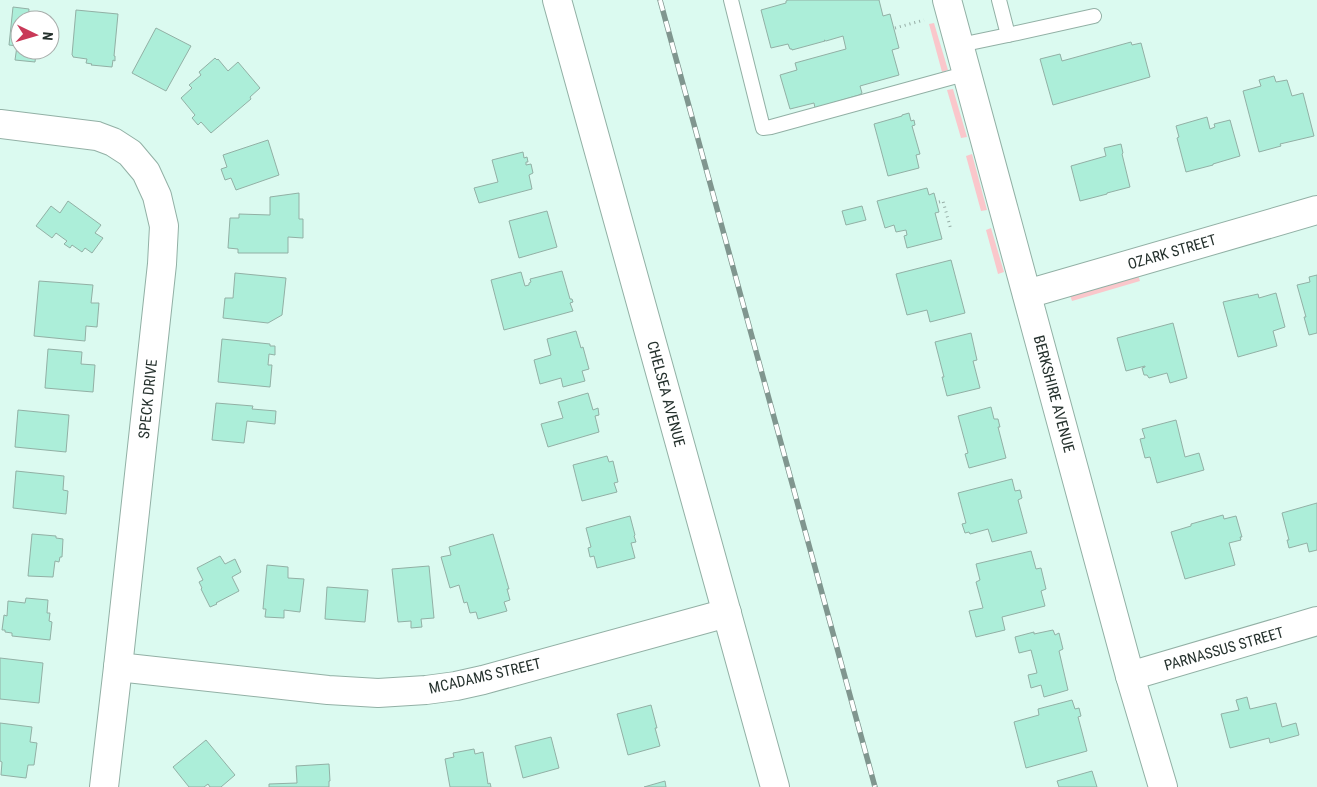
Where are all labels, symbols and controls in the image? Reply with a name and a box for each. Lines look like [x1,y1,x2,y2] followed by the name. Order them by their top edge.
[10,10,60,60] north arrow
[40,31,56,41] text: N
[1126,231,1219,273] street label: OZARK STREET
[1030,333,1078,455] street label: BERKSHIRE AVENUE
[643,339,689,449] street label: CHELSEA AVENUE
[135,358,161,440] street label: SPECK DRIVE
[1162,623,1286,675] street label: PARNASSUS STREET
[427,654,543,698] street label: MCADAMS STREET

